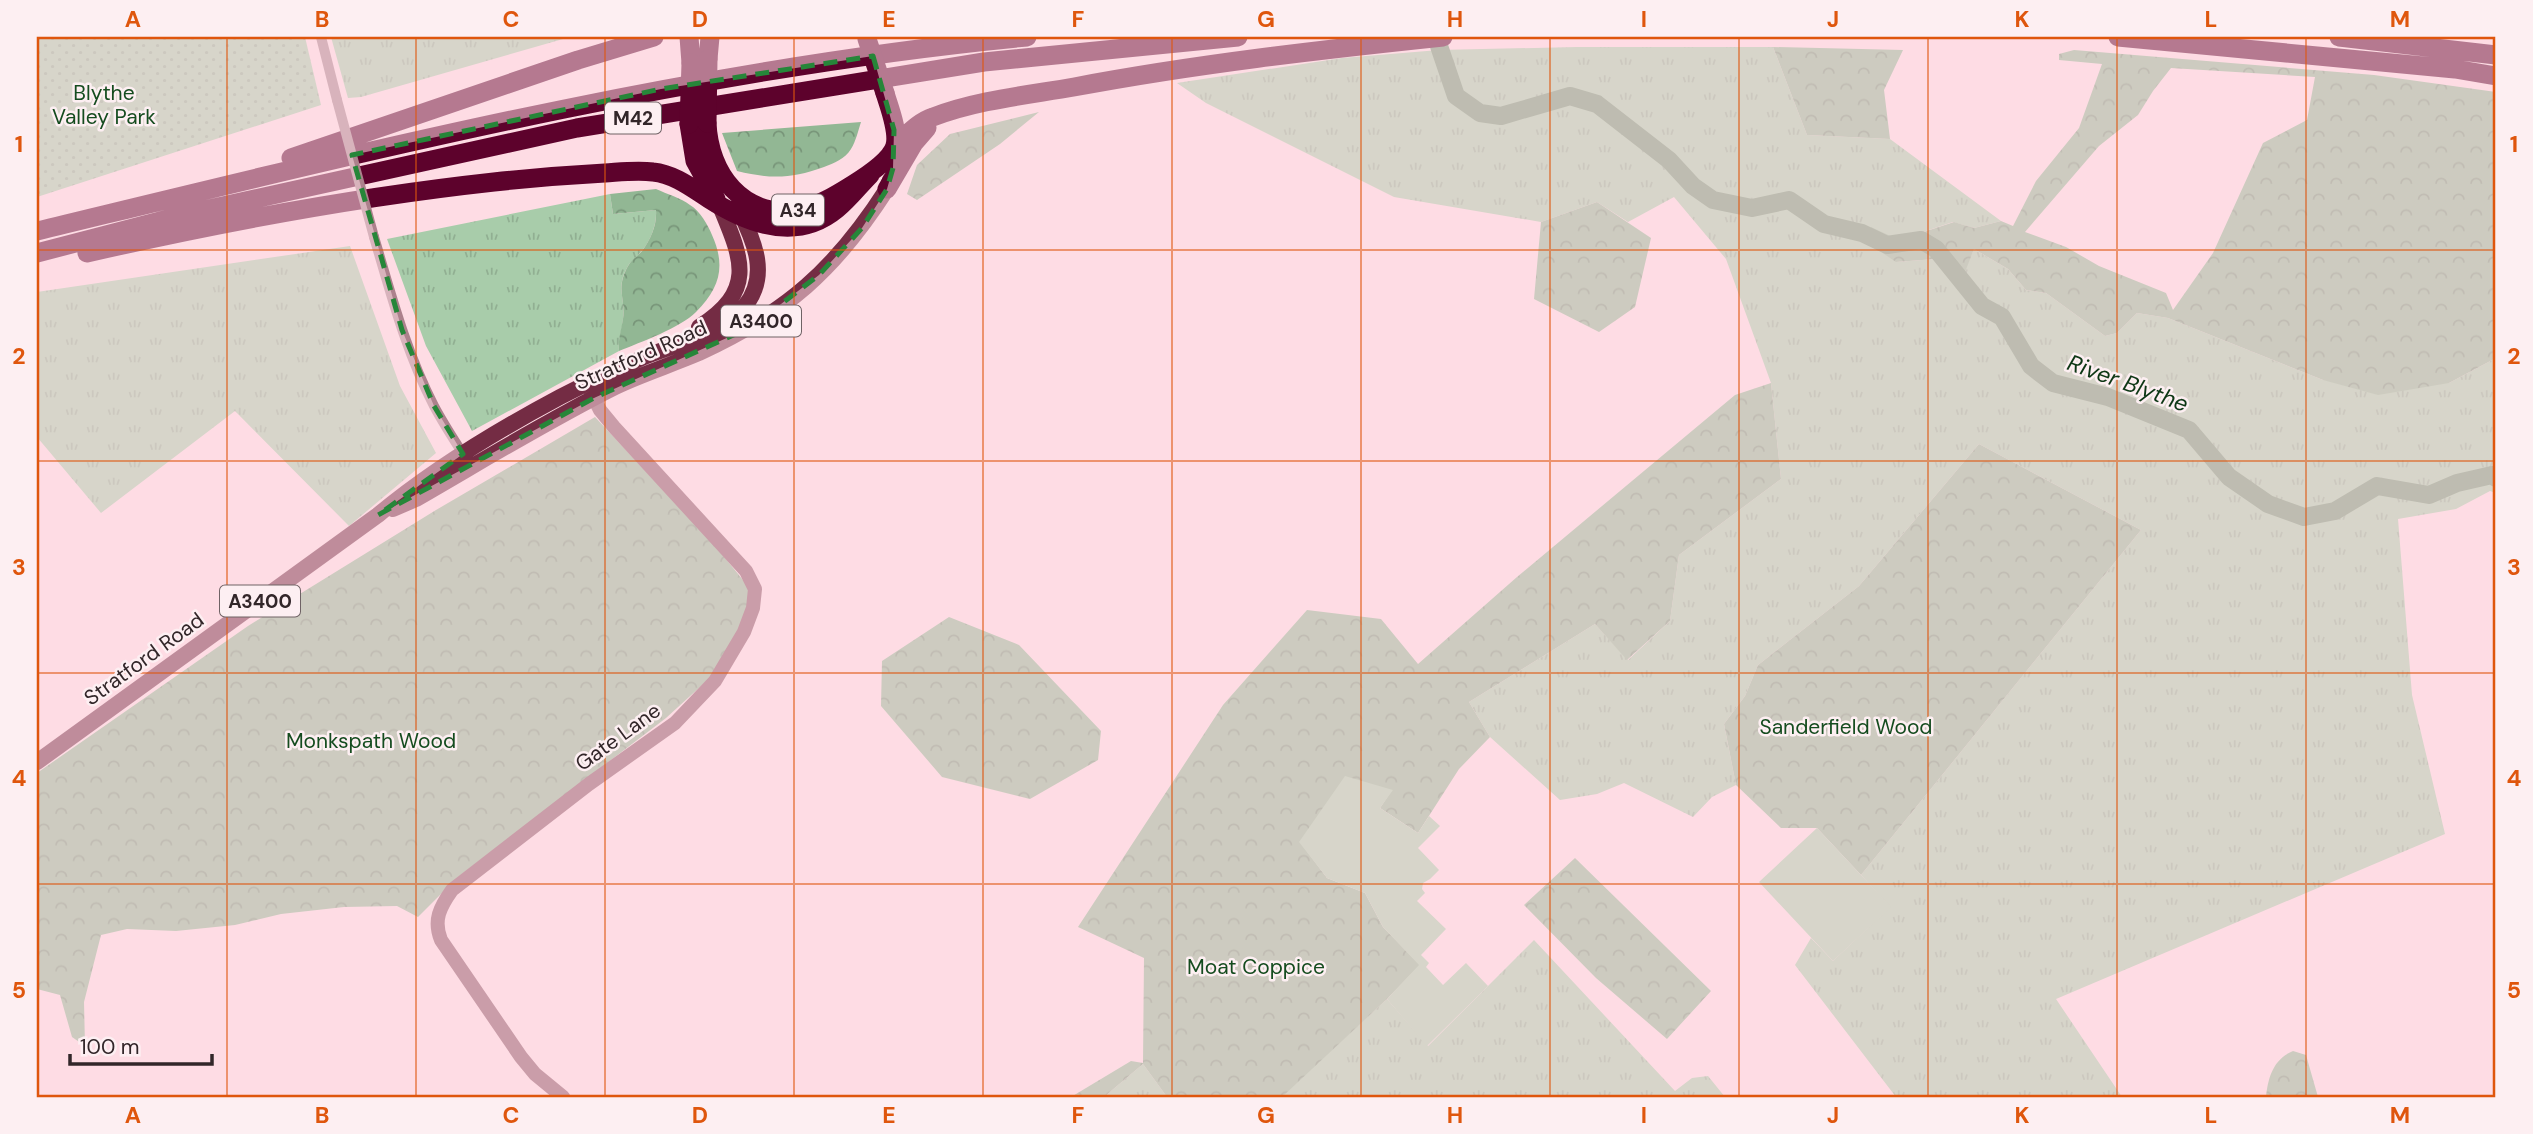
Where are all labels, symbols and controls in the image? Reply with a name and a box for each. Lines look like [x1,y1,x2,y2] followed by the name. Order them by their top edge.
[125,4,141,34] text: A
[315,4,329,34] text: B
[503,4,519,34] text: C
[692,4,708,34] text: D
[882,4,896,34] text: E
[1072,4,1085,34] text: F
[1257,4,1275,34] text: G
[1447,4,1463,34] text: H
[1641,4,1647,34] text: I
[1827,4,1839,34] text: J
[2014,4,2030,34] text: K
[2205,4,2217,34] text: L
[2390,4,2410,34] text: M
[52,79,156,131] park label: Blythe Valley Park
[605,102,661,134] road number: M42
[15,129,23,159] text: 1
[2510,129,2518,159] text: 1
[772,194,824,226] road number: A34
[721,306,801,336] road number: A3400
[571,313,711,397] street label: Stratford Road
[12,341,26,371] text: 2
[2507,341,2521,371] text: 2
[2063,347,2193,419] water label: River Blythe
[12,552,26,582] text: 3
[2507,552,2521,582] text: 3
[220,586,300,616] road number: A3400
[78,606,210,712] street label: Stratford Road
[570,697,666,777] street label: Gate Lane
[1759,713,1933,741] park label: Sanderfield Wood
[286,727,456,755] park label: Monkspath Wood
[12,763,27,793] text: 4
[2507,763,2522,793] text: 4
[1187,953,1325,981] park label: Moat Coppice
[12,975,26,1005] text: 5
[2507,975,2521,1005] text: 5
[70,1022,212,1066] scale bar
[80,1033,140,1061] text: 100 m
[125,1100,141,1130] text: A
[315,1100,329,1130] text: B
[503,1100,519,1130] text: C
[692,1100,708,1130] text: D
[882,1100,896,1130] text: E
[1072,1100,1085,1130] text: F
[1257,1100,1275,1130] text: G
[1447,1100,1463,1130] text: H
[1641,1100,1647,1130] text: I
[1827,1100,1839,1130] text: J
[2014,1100,2030,1130] text: K
[2205,1100,2217,1130] text: L
[2390,1100,2410,1130] text: M

